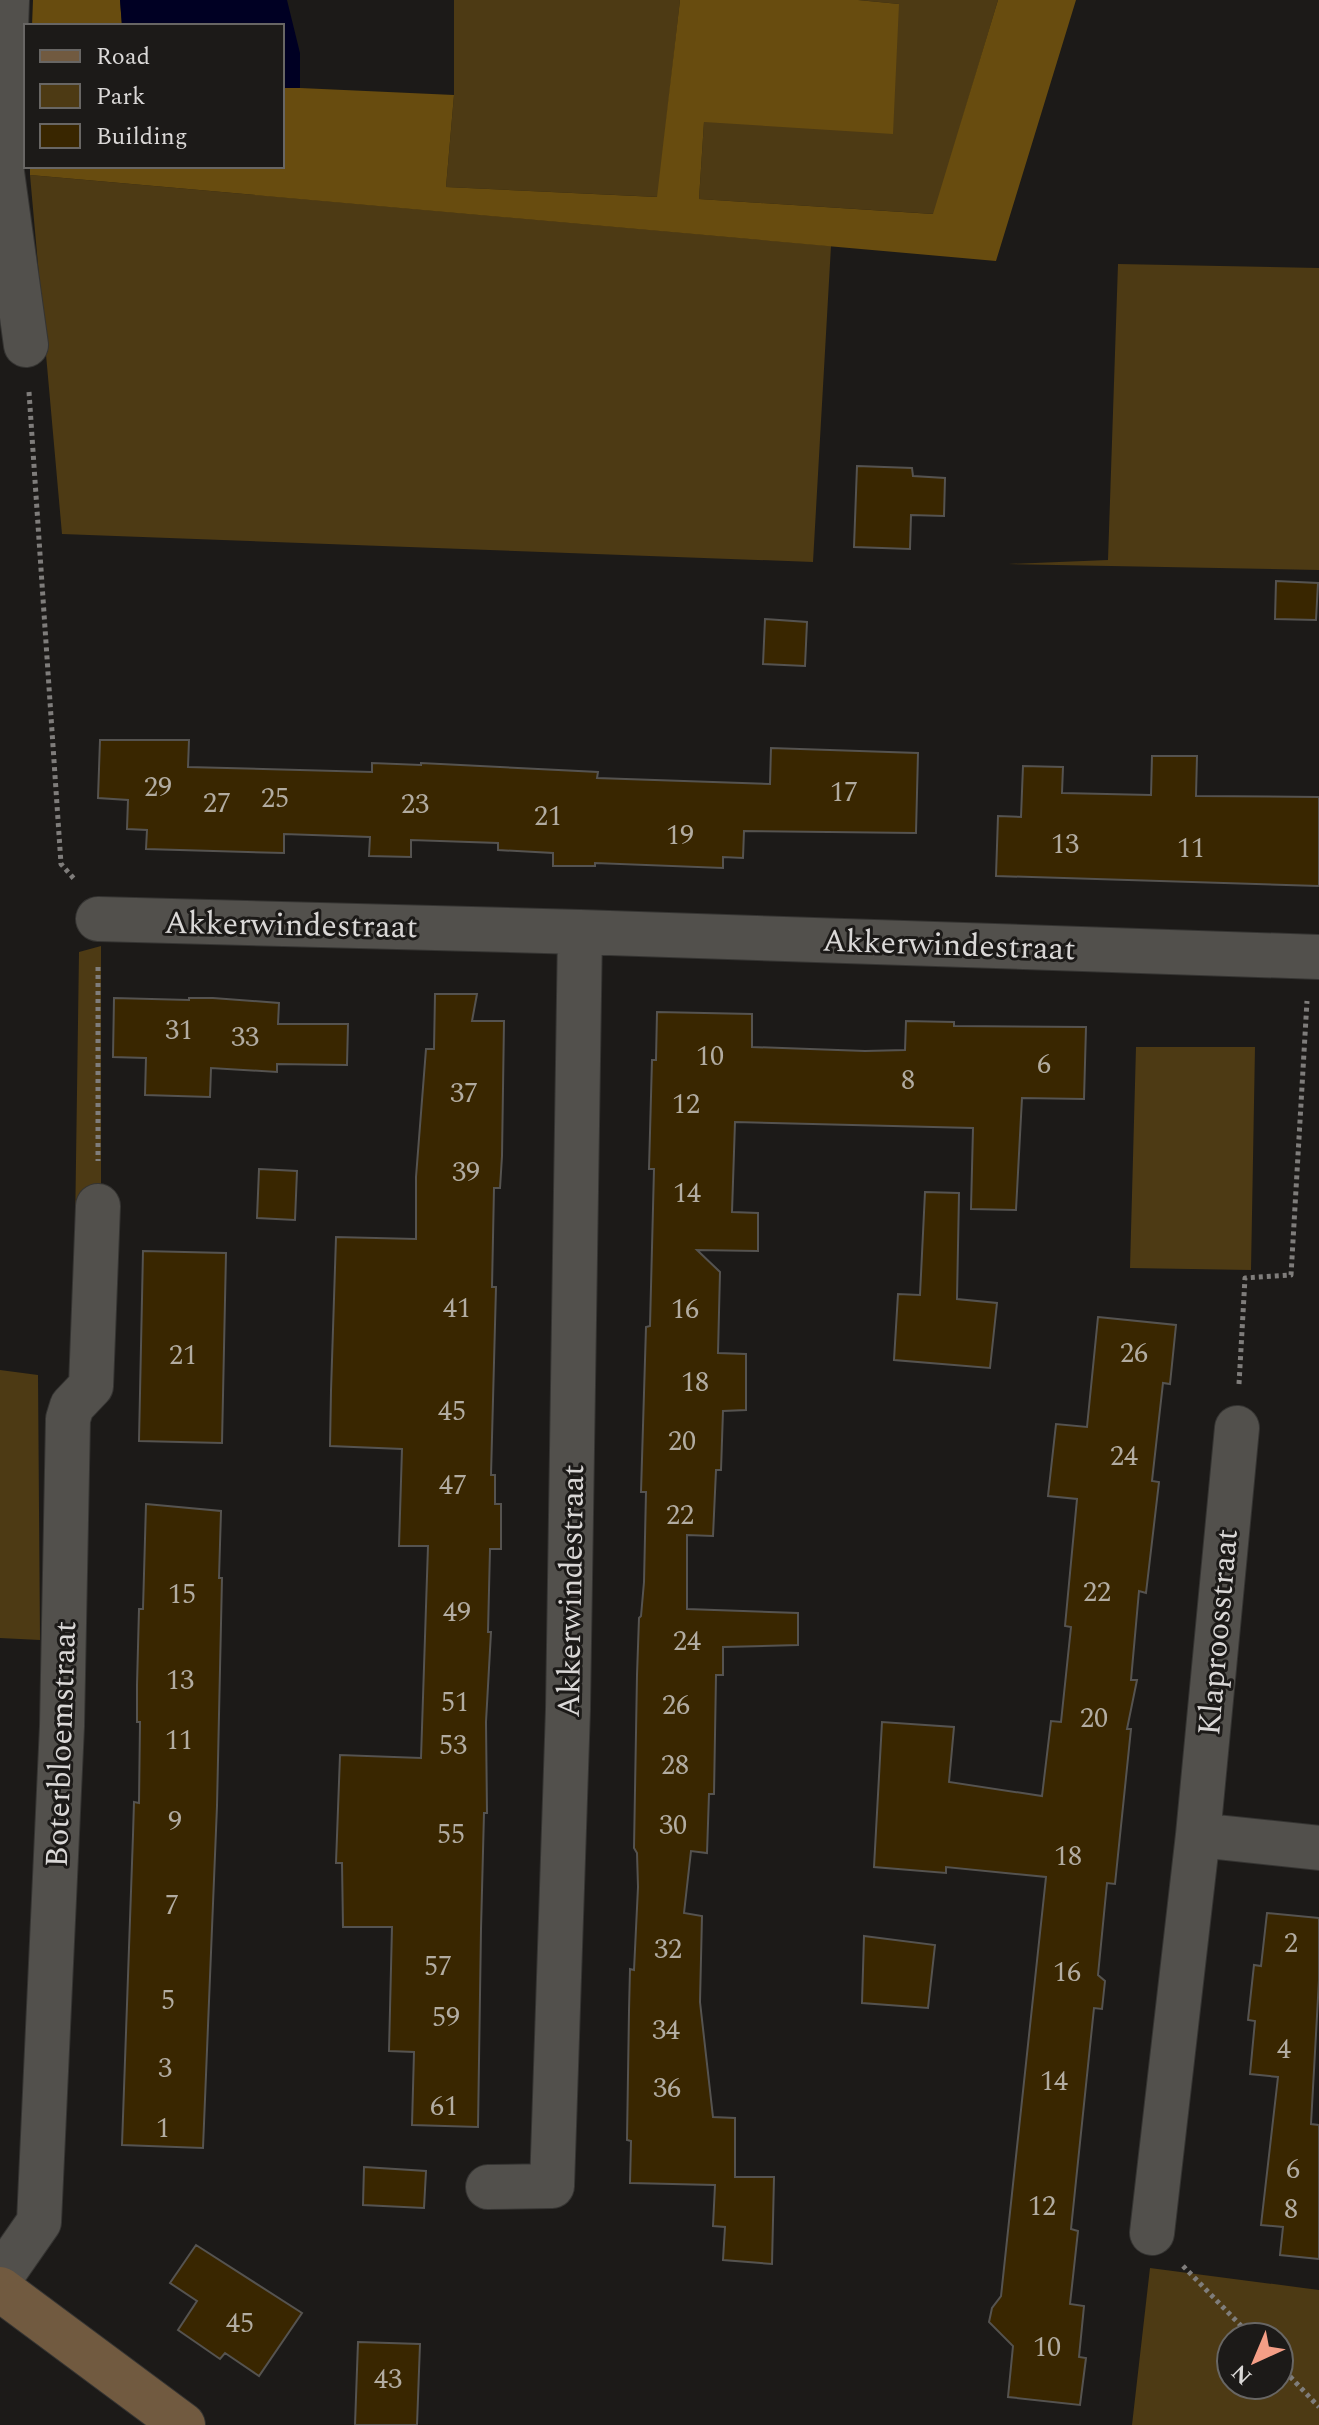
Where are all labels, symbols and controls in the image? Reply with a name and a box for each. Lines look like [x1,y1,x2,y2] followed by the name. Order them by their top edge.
[24,24,284,168] legend
[96,39,150,75] text: Road
[96,79,146,115] text: Park
[96,119,188,155] text: Building
[144,766,172,809] house number: 29
[830,771,858,814] house number: 17
[261,777,289,820] house number: 25
[203,782,231,825] house number: 27
[401,783,429,826] house number: 23
[534,795,562,838] house number: 21
[666,814,694,857] house number: 19
[1051,823,1079,866] house number: 13
[1177,827,1205,870] house number: 11
[164,899,418,952] street label: Akkerwindestraat
[821,917,1076,974] street label: Akkerwindestraat
[165,1009,193,1052] house number: 31
[231,1016,259,1059] house number: 33
[696,1035,724,1078] house number: 10
[1037,1043,1051,1086] house number: 6
[901,1059,915,1102] house number: 8
[450,1072,478,1115] house number: 37
[672,1083,700,1126] house number: 12
[452,1151,480,1194] house number: 39
[673,1172,701,1215] house number: 14
[443,1287,471,1330] house number: 41
[671,1288,699,1331] house number: 16
[1120,1332,1148,1375] house number: 26
[169,1334,197,1377] house number: 21
[681,1361,709,1404] house number: 18
[438,1390,466,1433] house number: 45
[668,1420,696,1463] house number: 20
[1110,1435,1138,1478] house number: 24
[439,1464,467,1507] house number: 47
[545,1464,598,1718] street label: Akkerwindestraat
[666,1494,694,1537] house number: 22
[1185,1527,1252,1738] street label: Klaproosstraat
[1083,1571,1111,1614] house number: 22
[168,1573,196,1616] house number: 15
[443,1591,471,1634] house number: 49
[33,1620,90,1868] street label: Boterbloemstraat
[673,1620,701,1663] house number: 24
[166,1659,194,1702] house number: 13
[441,1681,469,1724] house number: 51
[662,1684,690,1727] house number: 26
[1080,1697,1108,1740] house number: 20
[165,1719,193,1762] house number: 11
[439,1724,467,1767] house number: 53
[661,1744,689,1787] house number: 28
[168,1800,182,1843] house number: 9
[659,1804,687,1847] house number: 30
[437,1813,465,1856] house number: 55
[1054,1835,1082,1878] house number: 18
[165,1884,179,1927] house number: 7
[1284,1922,1298,1965] house number: 2
[654,1928,682,1971] house number: 32
[424,1945,452,1988] house number: 57
[1053,1951,1081,1994] house number: 16
[161,1979,175,2022] house number: 5
[432,1996,460,2039] house number: 59
[652,2009,680,2052] house number: 34
[1277,2028,1291,2071] house number: 4
[158,2047,172,2090] house number: 3
[1040,2060,1068,2103] house number: 14
[653,2067,681,2110] house number: 36
[430,2085,458,2128] house number: 61
[156,2107,170,2150] house number: 1
[1286,2148,1300,2191] house number: 6
[1028,2185,1056,2228] house number: 12
[1284,2188,1298,2231] house number: 8
[226,2302,254,2345] house number: 45
[1215,2321,1295,2401] north arrow
[1033,2326,1061,2369] house number: 10
[1224,2356,1260,2392] text: N
[374,2358,402,2401] house number: 43

